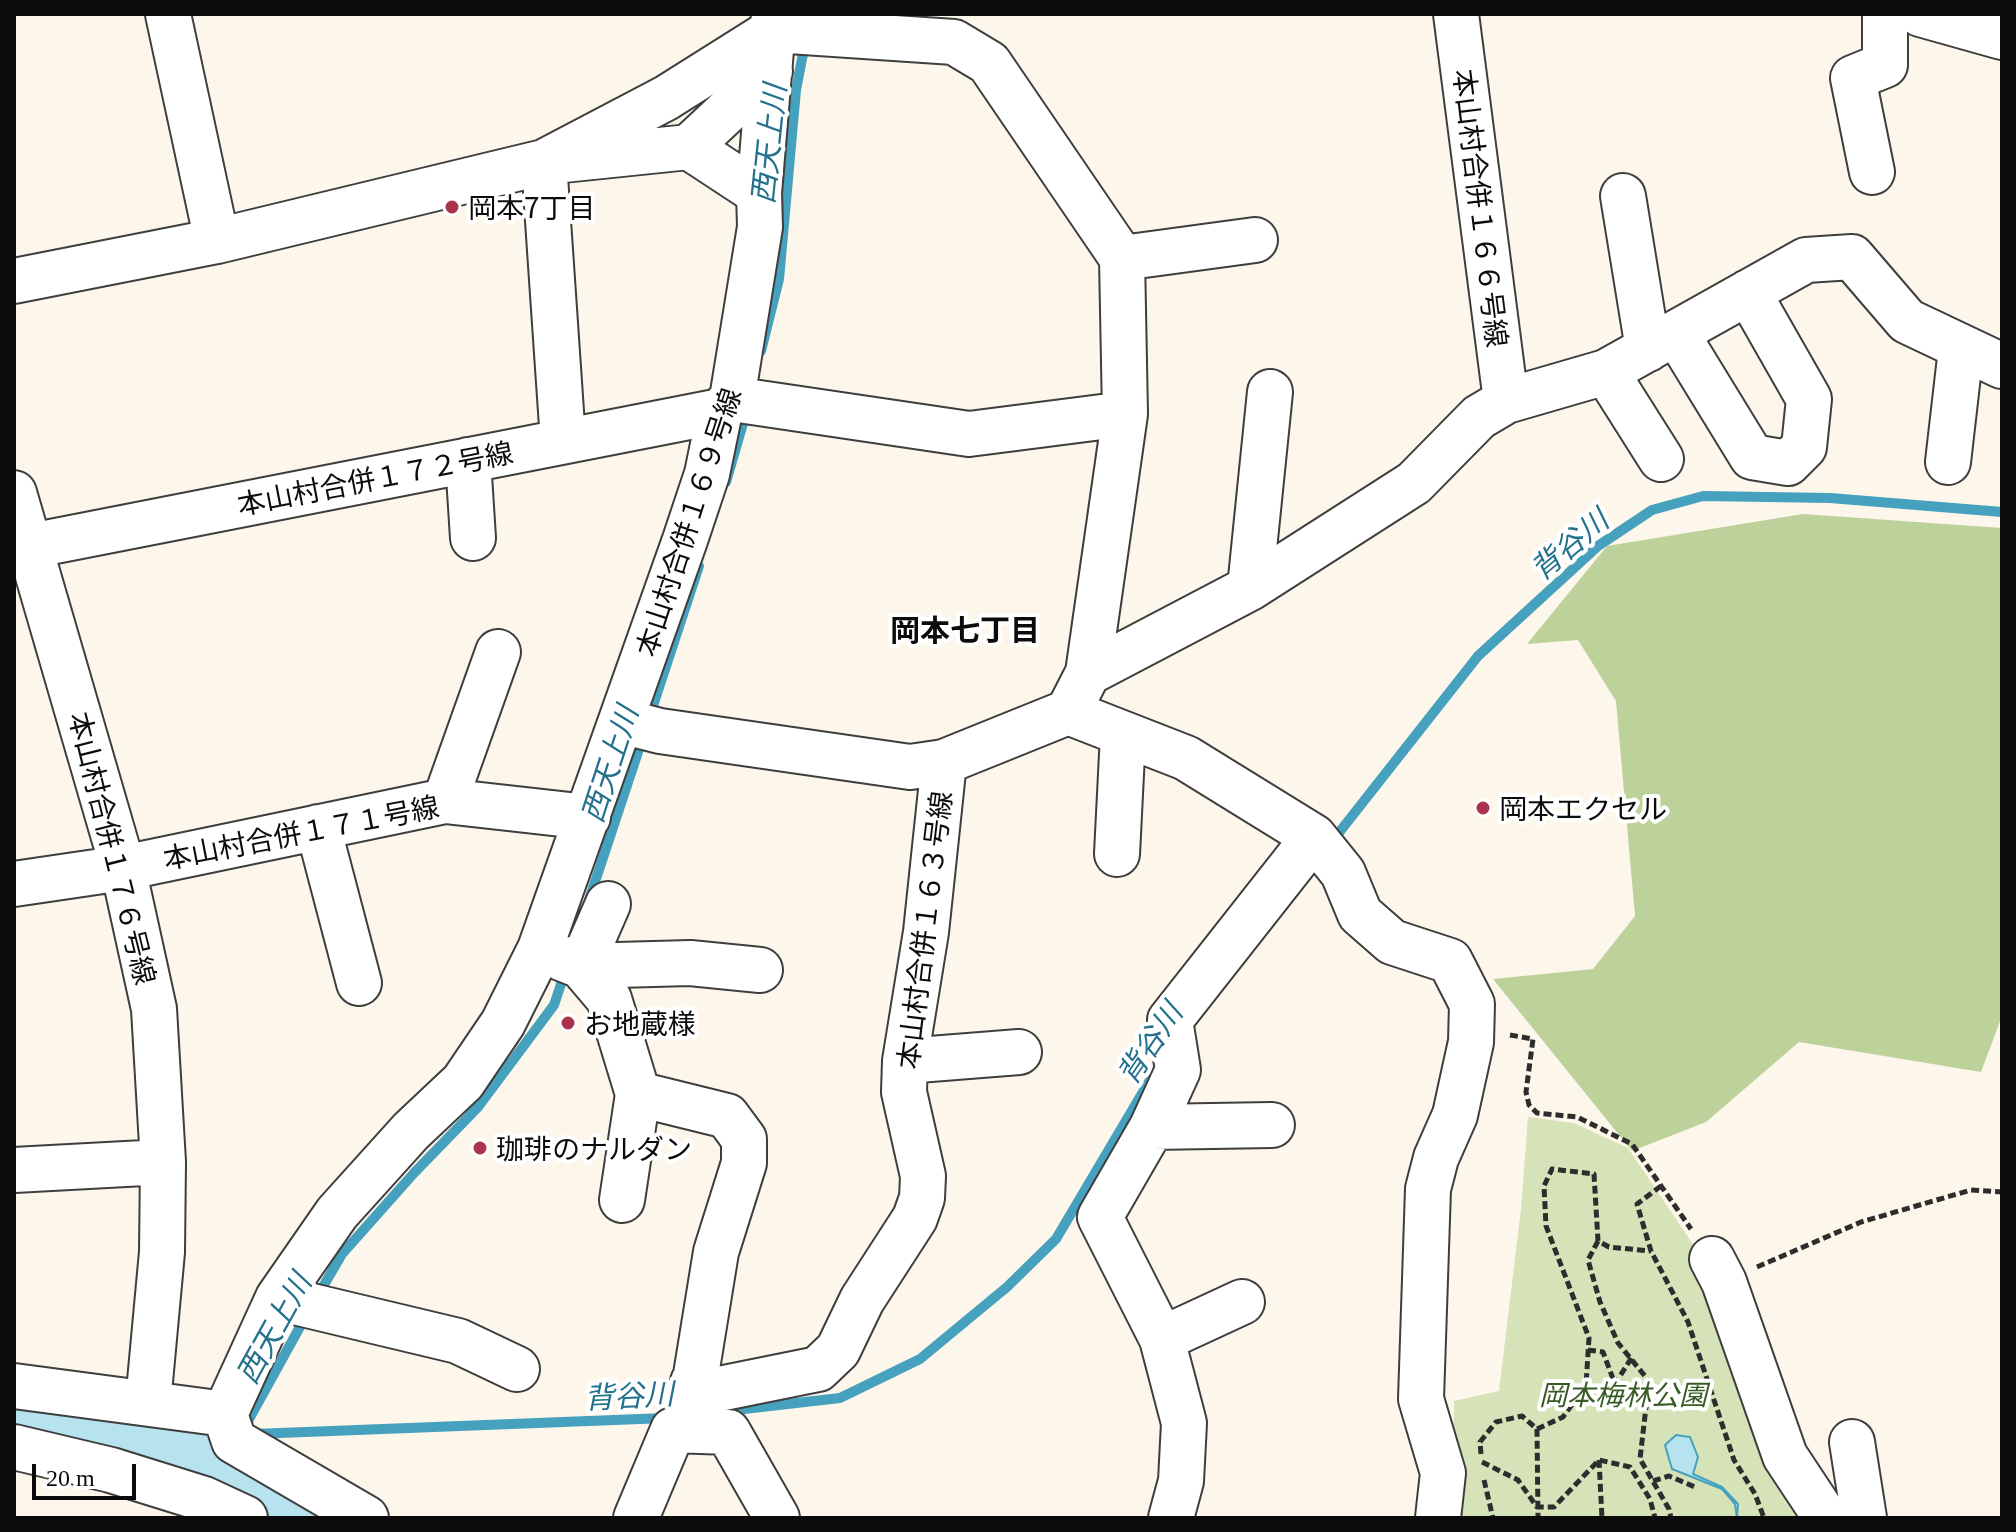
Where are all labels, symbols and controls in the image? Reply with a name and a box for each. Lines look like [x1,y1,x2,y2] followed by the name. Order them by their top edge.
[1447,67,1515,349] street label: 本山村合併１６６号線
[744,82,792,206] water label: 西天上川
[468,190,596,224] place label: 岡本7丁目
[443,198,461,216] marker: 岡本7丁目
[629,384,747,660] street label: 本山村合併１６９号線
[234,435,516,521] street label: 本山村合併１７２号線
[1523,501,1615,587] water label: 背谷川
[890,612,1040,648] district label: 岡本七丁目
[573,701,645,827] water label: 西天上川
[63,708,163,988] street label: 本山村合併１７６号線
[160,789,442,875] street label: 本山村合併１７１号線
[890,789,958,1071] street label: 本山村合併１６３号線
[1499,791,1667,825] place label: 岡本エクセル
[1474,799,1492,817] marker: 岡本エクセル
[1109,996,1189,1090] water label: 背谷川
[584,1006,696,1040] place label: お地蔵様
[559,1014,577,1032] marker: お地蔵様
[496,1131,692,1165] place label: 珈琲のナルダン
[471,1139,489,1157] marker: 珈琲のナルダン
[228,1267,318,1389] water label: 西天上川
[583,1375,675,1415] water label: 背谷川
[1539,1377,1707,1411] park label: 岡本梅林公園
[36,1448,140,1498] scale bar
[46,1465,95,1491] text: 20 m

